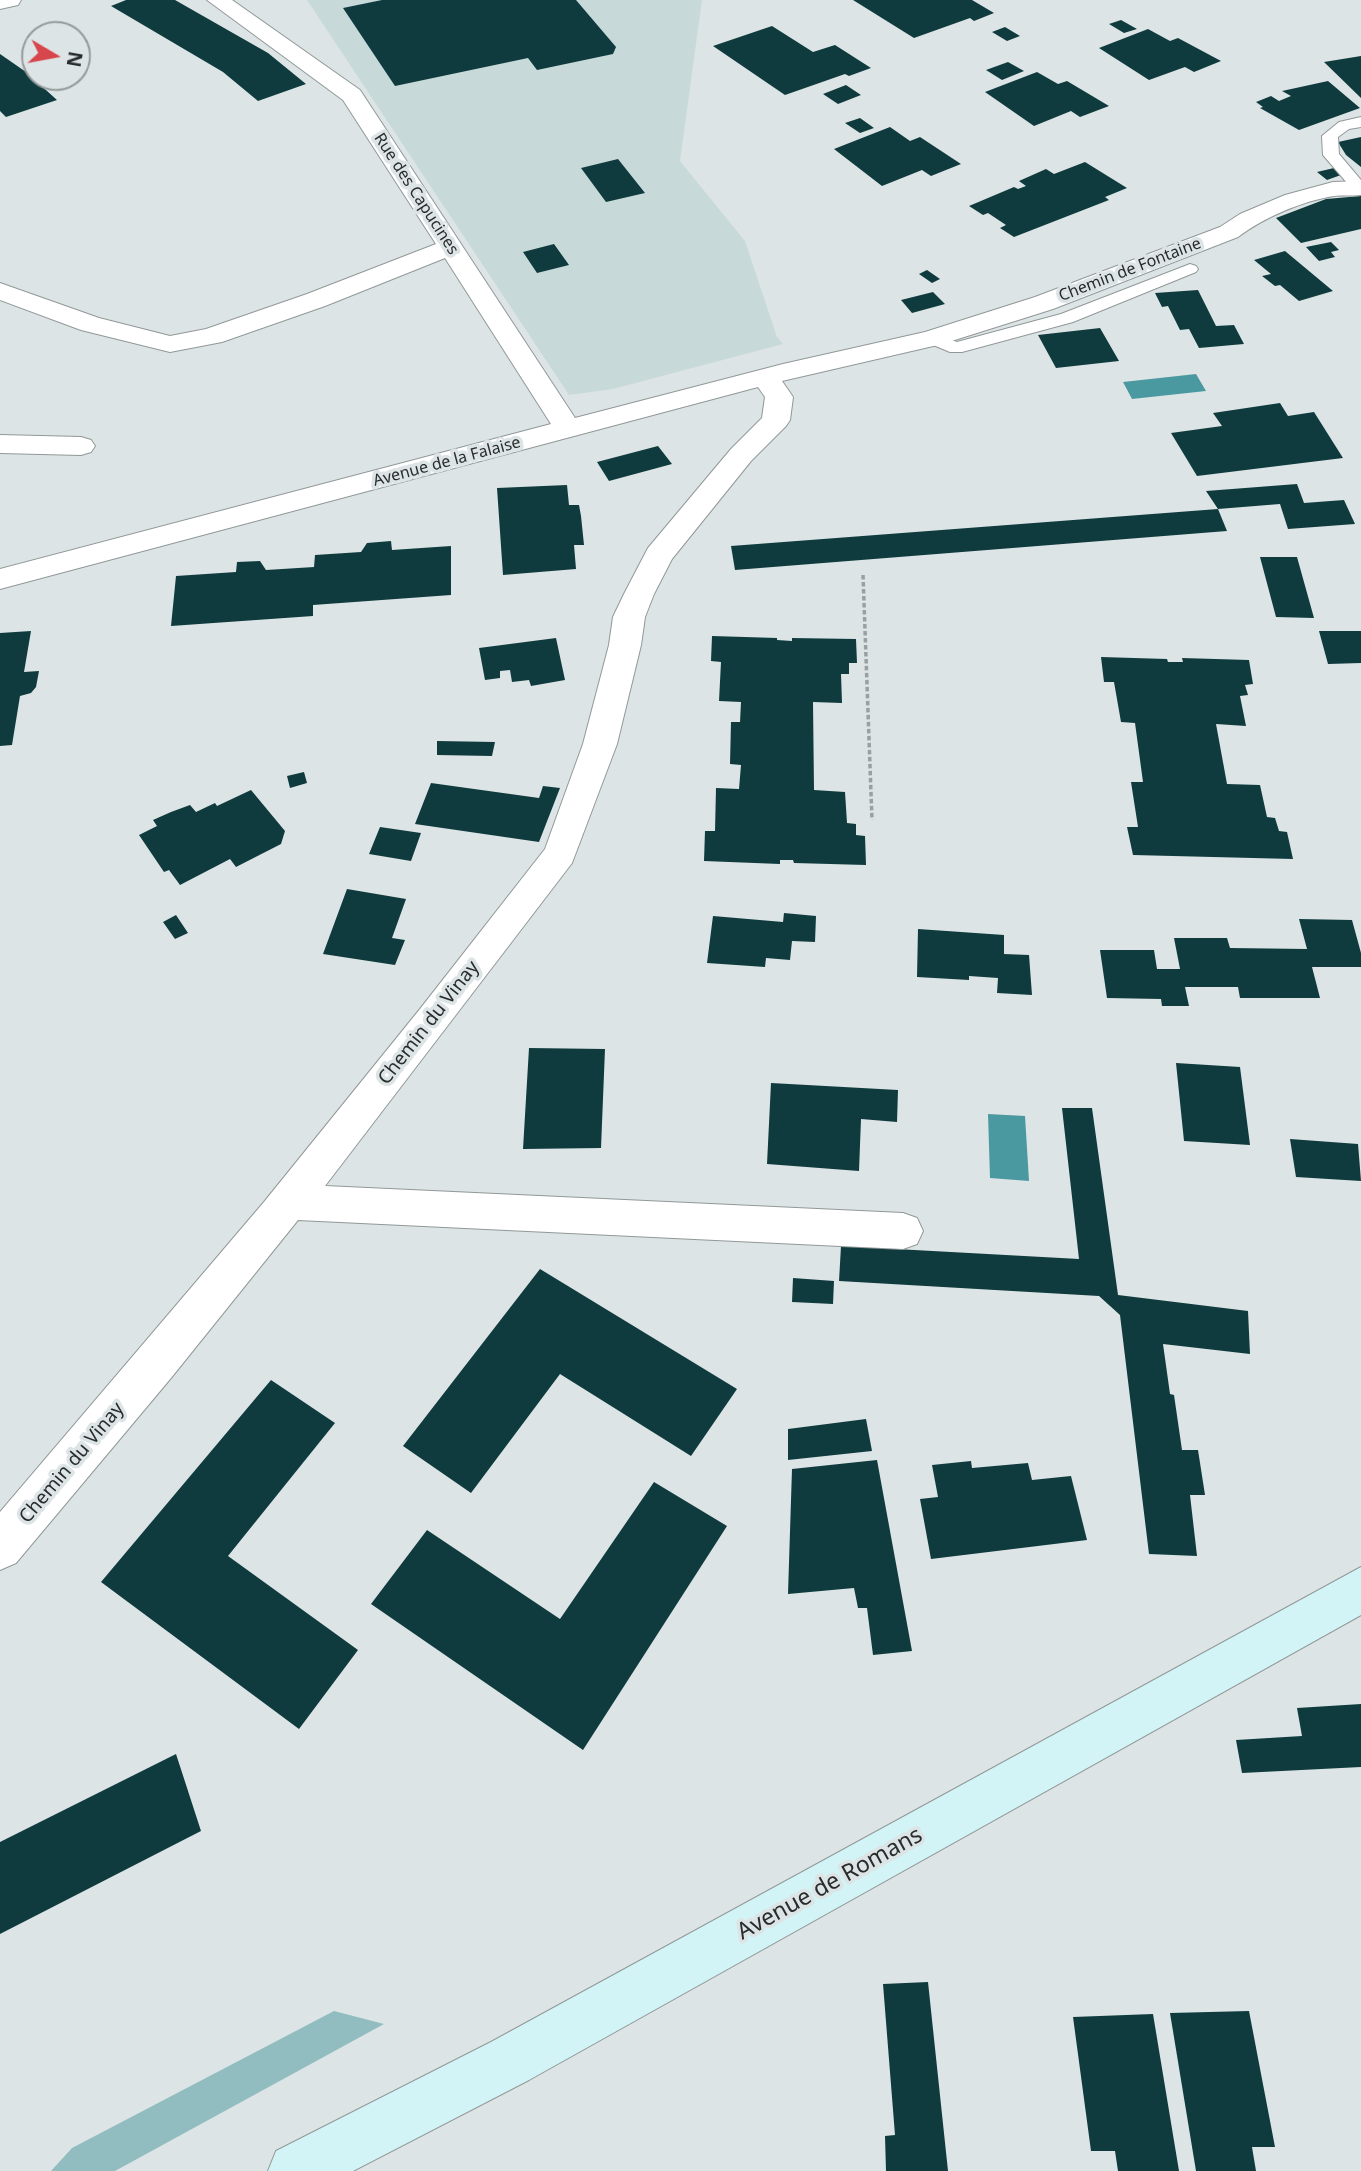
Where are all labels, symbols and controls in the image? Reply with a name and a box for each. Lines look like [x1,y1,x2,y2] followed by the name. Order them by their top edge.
[21,21,91,91] north arrow
[61,49,89,69] text: N
[370,130,462,258] street label: Rue des Capucines
[1056,234,1204,306] street label: Chemin de Fontaine
[371,433,523,491] street label: Avenue de la Falaise
[374,957,484,1089] street label: Chemin du Vinay
[15,1398,129,1528] street label: Chemin du Vinay
[732,1822,928,1946] street label: Avenue de Romans

